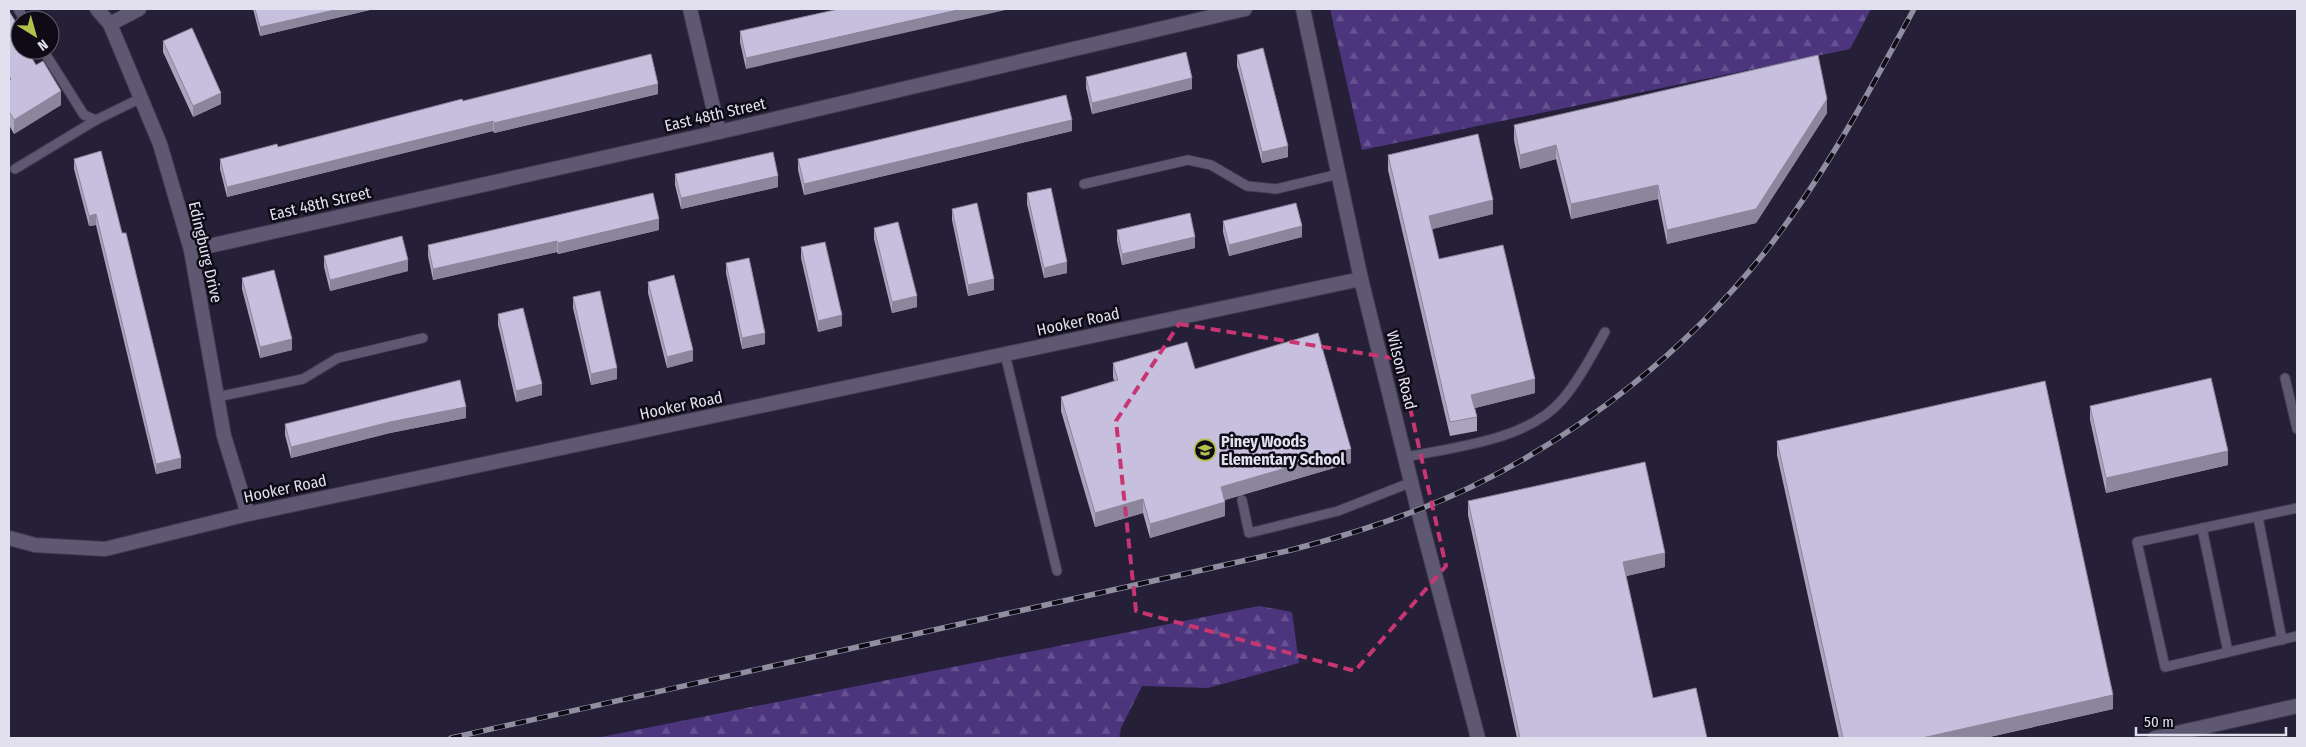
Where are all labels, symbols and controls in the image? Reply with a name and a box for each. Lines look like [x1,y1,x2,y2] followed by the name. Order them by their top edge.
[10,10,60,60] north arrow
[34,36,51,54] text: N
[663,93,768,135] street label: East 48th Street
[268,182,373,224] street label: East 48th Street
[185,200,226,305] street label: Edingburg Drive
[1035,303,1121,340] street label: Hooker Road
[1383,329,1421,412] street label: Wilson Road
[638,387,724,424] street label: Hooker Road
[1221,432,1346,469] place label: Piney Woods Elementary School
[1193,438,1217,462] school or university icon: Piney Woods Elementary School
[242,470,328,507] street label: Hooker Road
[2136,704,2286,736] scale bar
[2144,713,2174,731] text: 50 m

